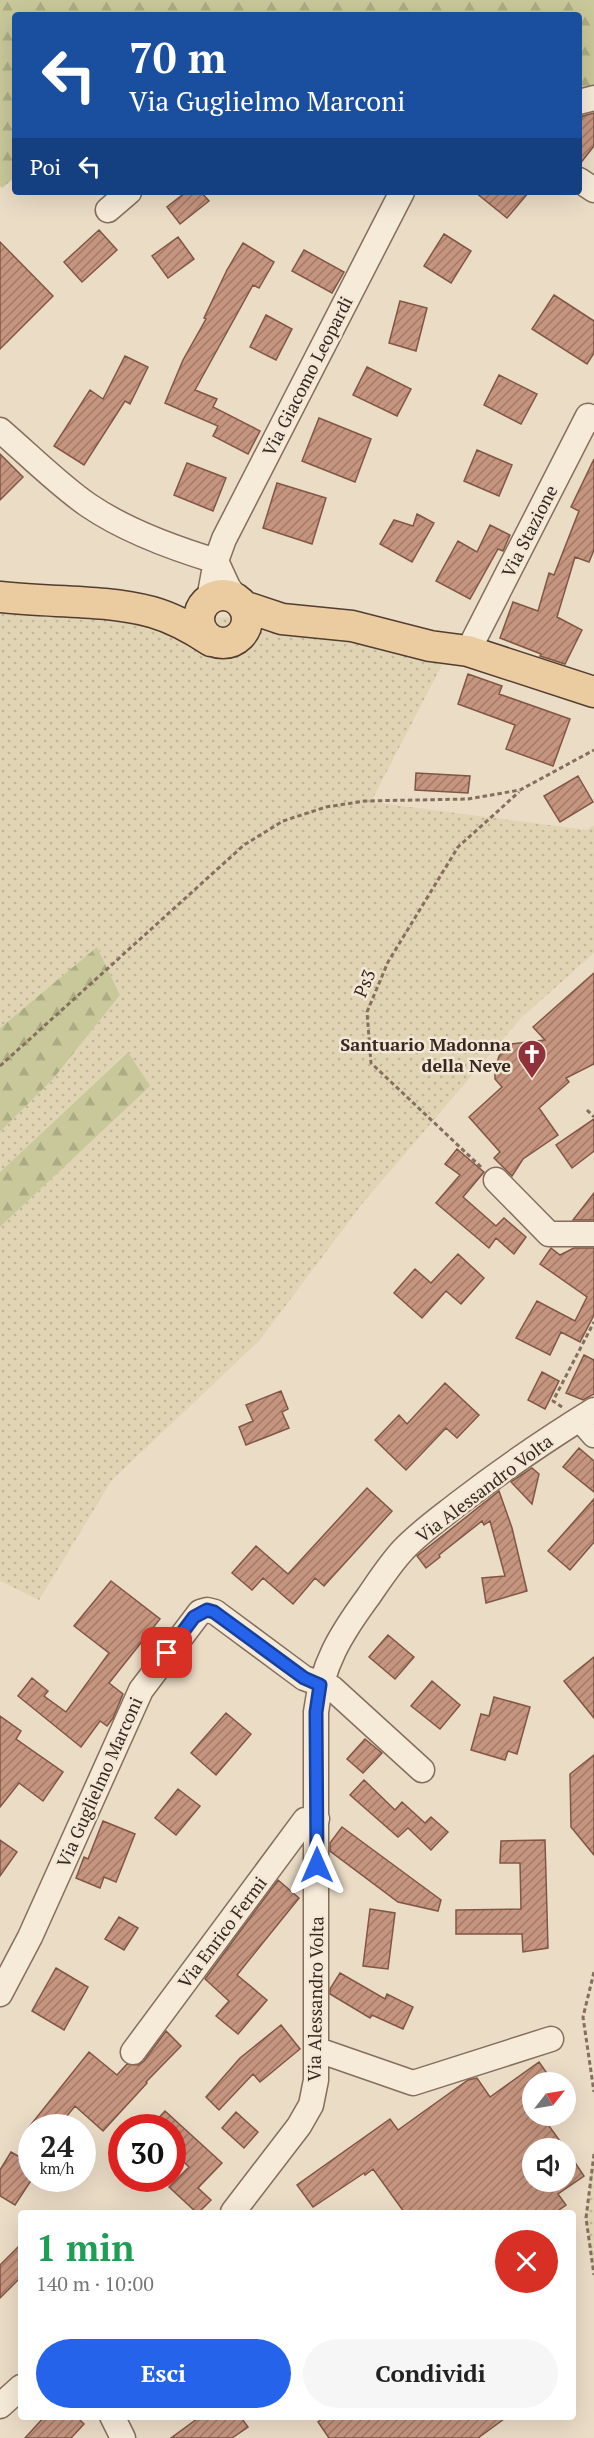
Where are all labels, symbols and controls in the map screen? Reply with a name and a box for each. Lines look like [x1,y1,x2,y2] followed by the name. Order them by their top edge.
[129,29,227,85] text: 70 m
[30,36,108,114] icon: left
[129,83,405,119] text: Via Guglielmo Marconi
[73,150,106,183] icon: left
[30,152,61,181] text: Poi
[256,292,358,460] street label: Via Giacomo Leopardi
[495,481,563,581] street label: Via Stazione
[347,965,381,1001] street label: Ps3
[340,1032,511,1077] place label: Santuario Madonna della Neve
[516,1038,548,1080] church icon: Santuario Madonna della Neve
[411,1429,557,1547] street label: Via Alessandro Volta
[141,1627,192,1678] pin
[150,1636,183,1669] icon: arrive
[51,1693,147,1871] street label: Via Guglielmo Marconi
[285,1833,349,1897] position arrow
[172,1871,272,1993] street label: Via Enrico Fermi
[302,1916,328,2082] street label: Via Alessandro Volta
[522,2072,576,2126] north arrow
[522,2072,576,2192] map controls
[108,2114,186,2192] speed limit sign: 30
[40,2126,74,2166] text: 24
[522,2138,576,2192] button: sound
[40,2158,74,2178] text: km/h
[36,2224,134,2271] text: 1 min
[495,2230,558,2293] button: close
[36,2270,154,2297] text: 140 m · 10:00
[36,2339,291,2408] button: Esci
[303,2339,558,2408] button: Condividi

